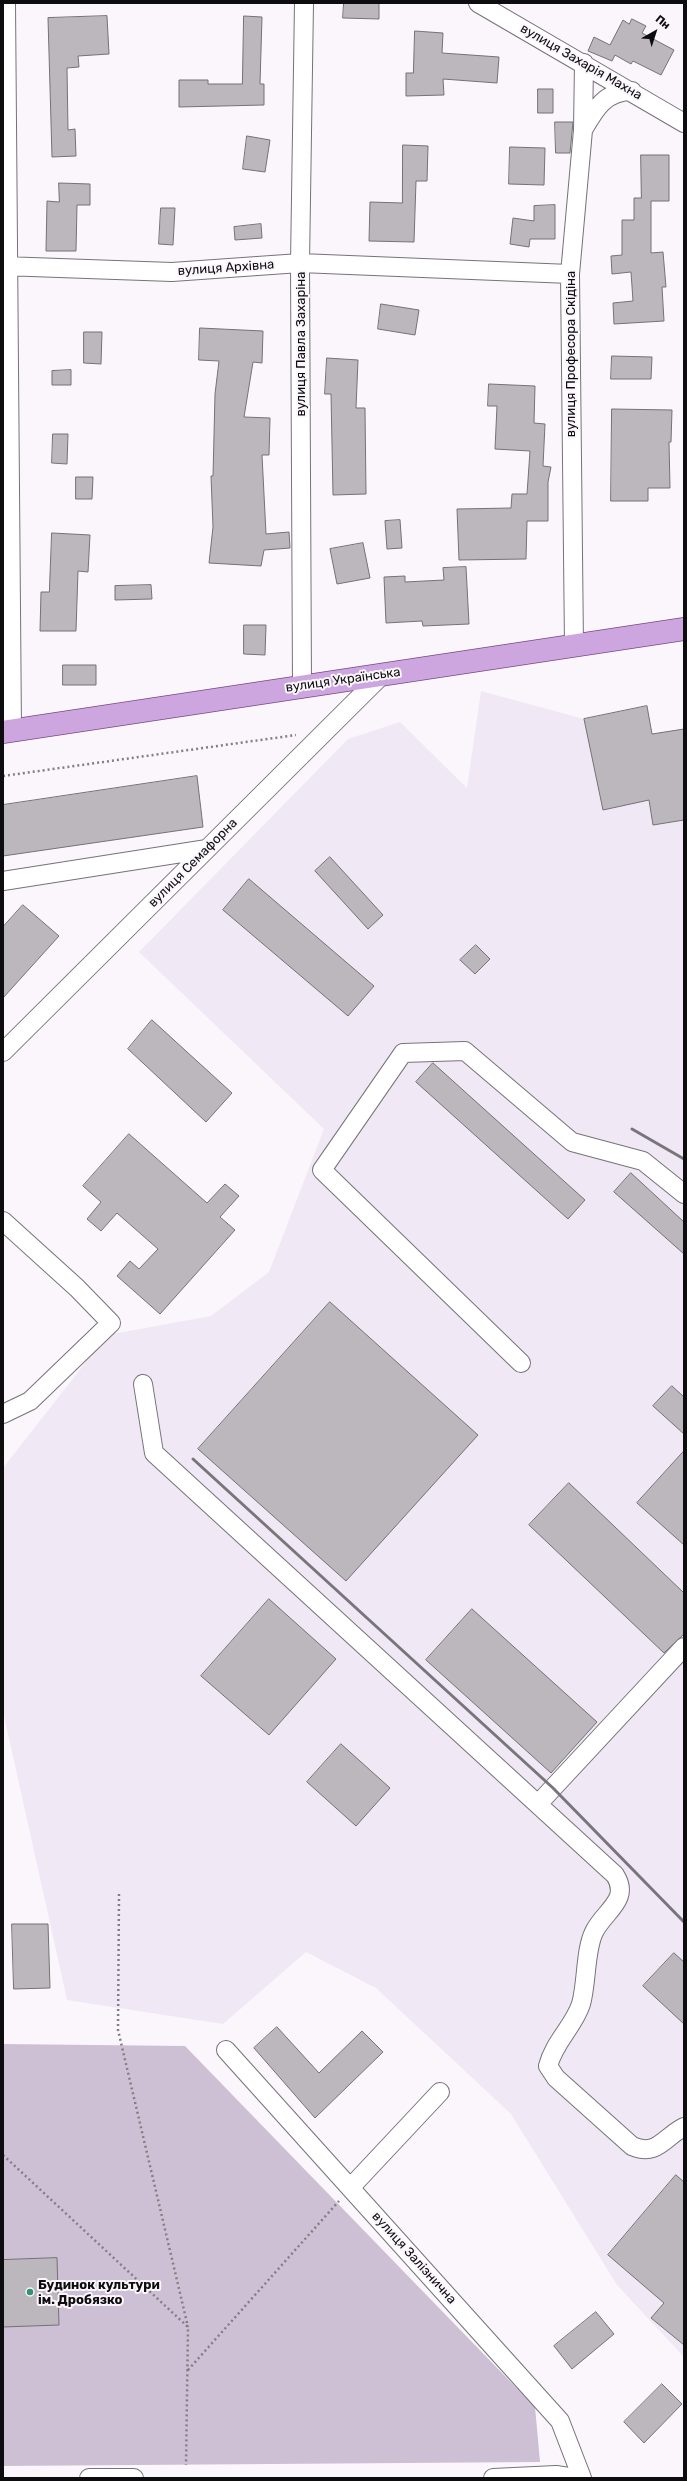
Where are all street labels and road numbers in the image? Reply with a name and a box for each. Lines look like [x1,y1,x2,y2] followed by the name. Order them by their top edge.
[517,21,645,103] street label: вулиця Захарія Махна
[177,257,275,279] street label: вулиця Архівна
[563,271,579,437] street label: вулиця Професора Скідіна
[293,272,309,416] street label: вулиця Павла Захаріна
[285,664,401,696] street label: вулиця Українська
[145,815,241,911] street label: вулиця Семафорна
[369,2209,459,2307] street label: вулиця Залізнична

